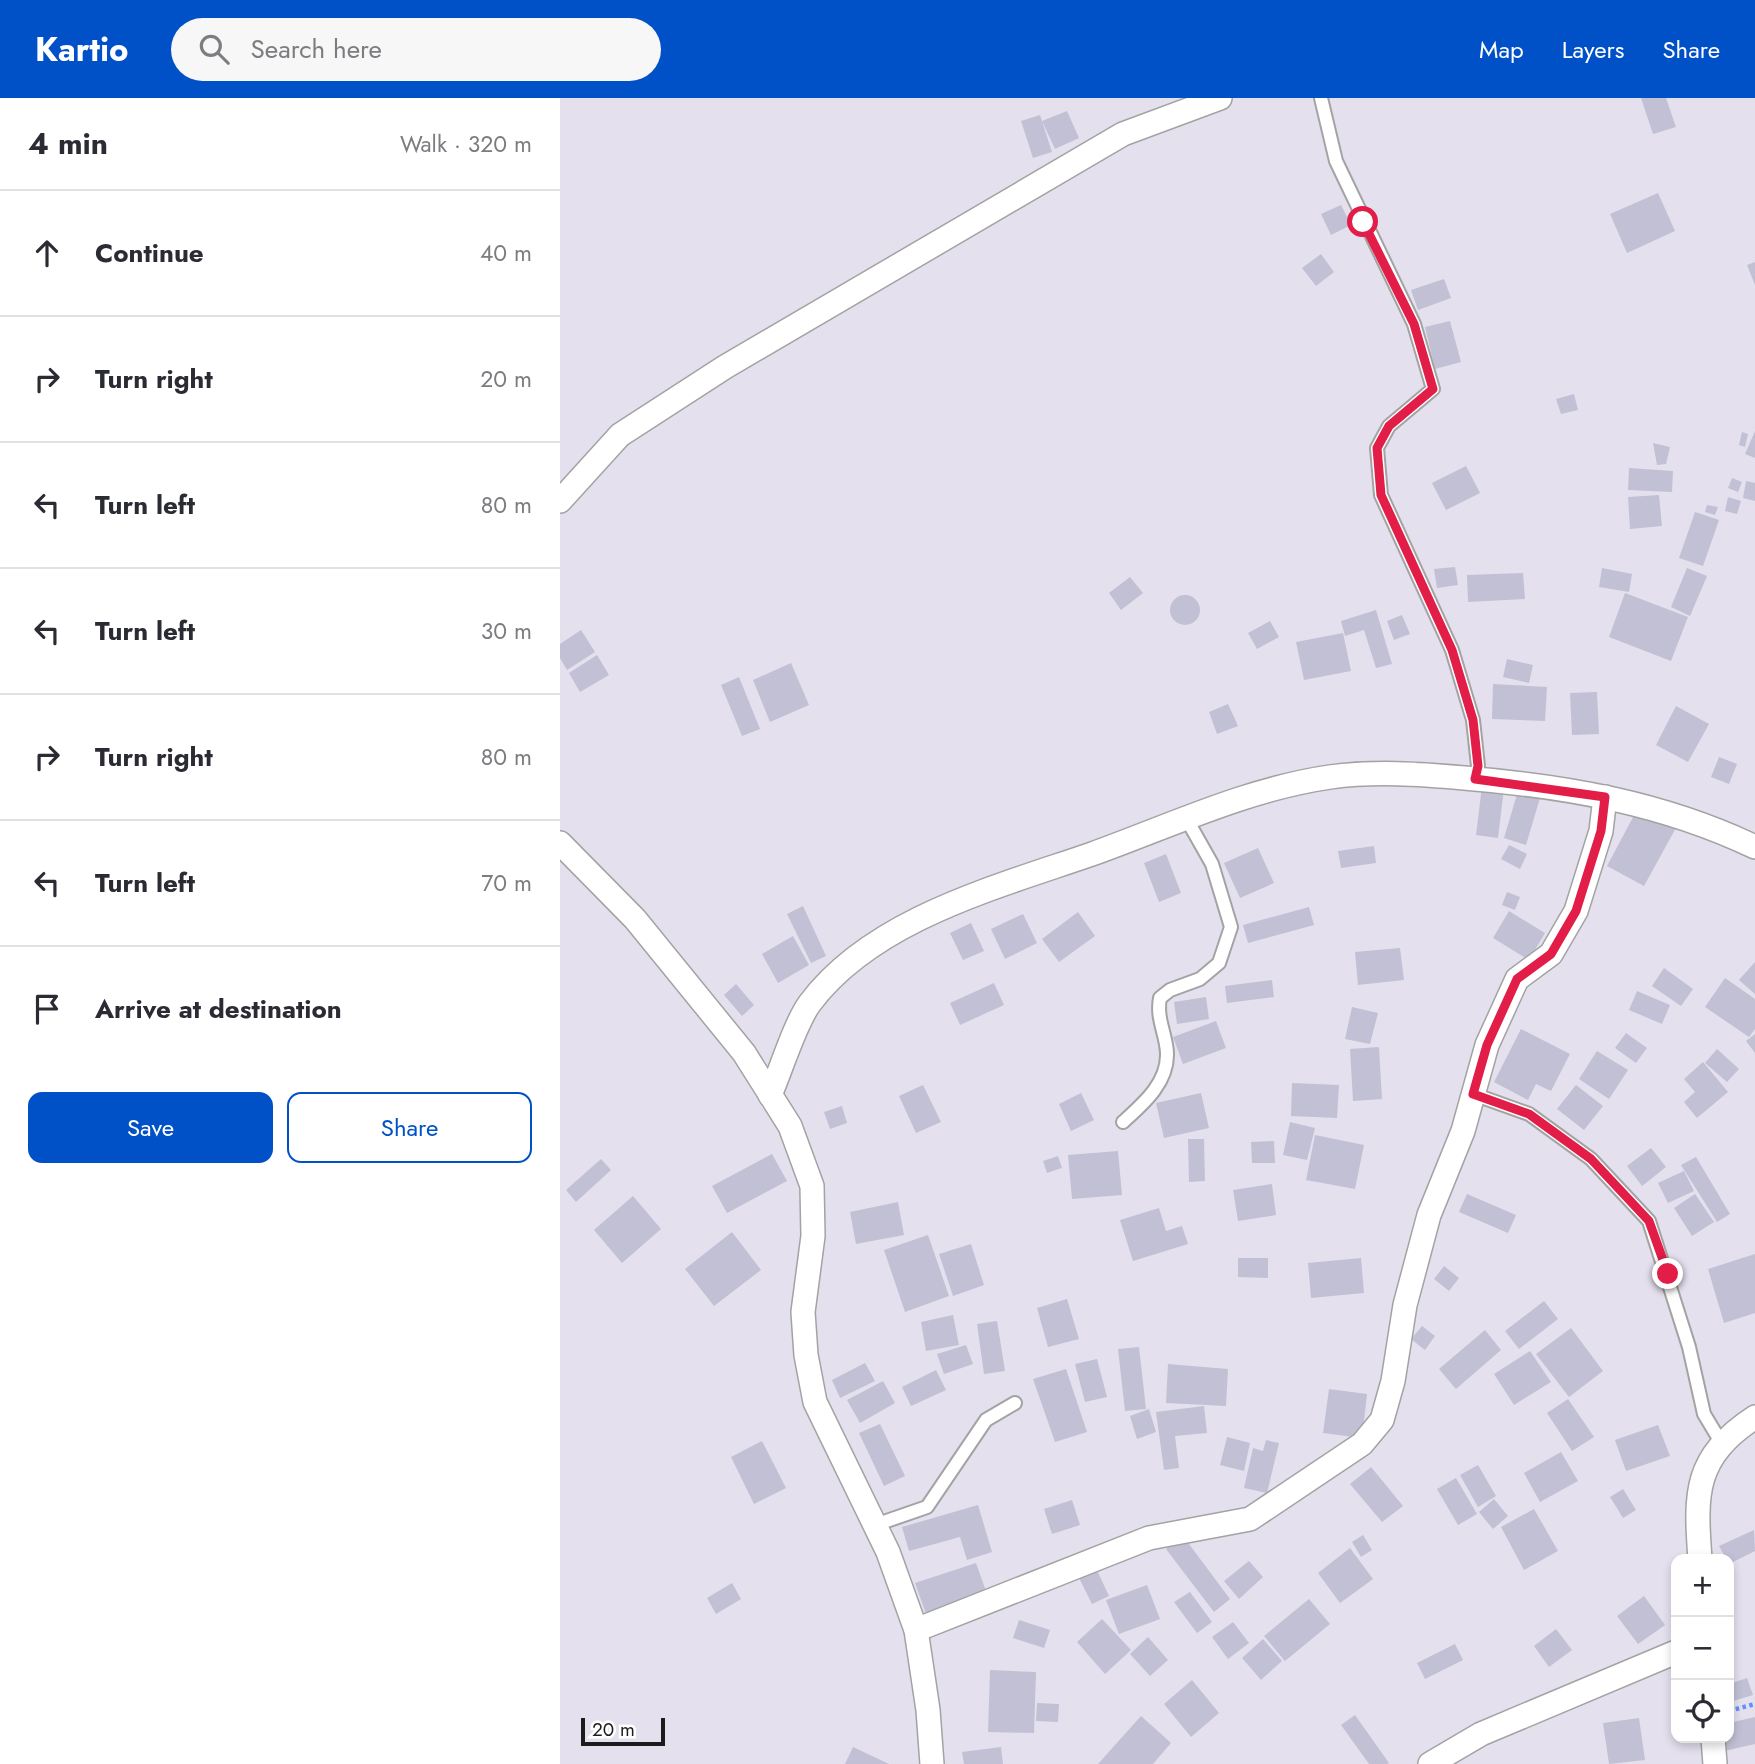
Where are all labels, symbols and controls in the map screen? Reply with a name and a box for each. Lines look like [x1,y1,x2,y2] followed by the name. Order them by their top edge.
[171,18,661,81] search box
[35,26,129,73] text: Kartio
[195,30,233,68] icon: search
[251,30,382,68] text: Search here
[1479,32,1524,67] text: Map
[1562,32,1624,67] text: Layers
[1662,32,1720,67] text: Share
[28,122,108,165] text: 4 min
[400,127,532,161] text: Walk · 320 m
[1347,206,1378,237] route start
[28,234,66,272] icon: ahead
[95,234,204,272] text: Continue
[480,236,532,270] text: 40 m
[28,360,66,398] icon: right
[95,360,213,398] text: Turn right
[480,362,532,396] text: 20 m
[28,486,66,524] icon: left
[95,486,195,524] text: Turn left
[481,488,532,522] text: 80 m
[28,612,66,650] icon: left
[95,612,195,650] text: Turn left
[481,614,532,648] text: 30 m
[28,738,66,776] icon: right
[95,738,213,776] text: Turn right
[481,740,532,774] text: 80 m
[28,864,66,902] icon: left
[95,864,195,902] text: Turn left
[481,866,532,900] text: 70 m
[28,990,66,1028] icon: arrive
[95,990,342,1028] text: Arrive at destination
[28,1092,273,1163] button: Save
[287,1092,532,1163] button: Share
[1652,1258,1683,1289] route end
[1671,1554,1734,1743] map controls
[1671,1554,1734,1617] button: +
[1671,1617,1734,1680] button: −
[1671,1680,1734,1743] button: locate
[581,1715,665,1747] scale bar
[592,1716,635,1743] text: 20 m

